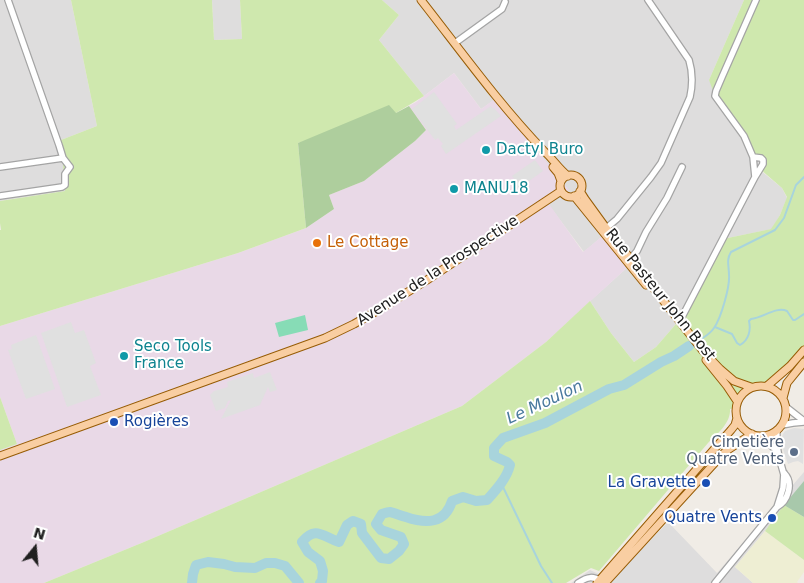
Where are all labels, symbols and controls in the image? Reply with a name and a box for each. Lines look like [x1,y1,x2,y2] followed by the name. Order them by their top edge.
[496,141,583,159] place label: Dactyl Buro
[480,144,492,156] marker: Dactyl Buro
[464,180,528,198] place label: MANU18
[448,183,460,195] marker: MANU18
[354,212,522,330] street label: Avenue de la Prospective
[601,225,719,365] street label: Rue Pasteur John Bost
[327,234,408,252] place label: Le Cottage
[311,237,323,249] marker: Le Cottage
[134,338,212,373] place label: Seco Tools France
[118,350,130,362] marker: Seco Tools France
[504,377,586,429] water label: Le Moulon
[124,413,189,431] place label: Rogières
[108,416,120,428] marker: Rogières
[686,434,784,469] place label: Cimetière Quatre Vents
[788,446,800,458] marker: Cimetière Quatre Vents
[608,474,696,492] place label: La Gravette
[700,477,712,489] marker: La Gravette
[664,509,762,527] place label: Quatre Vents
[766,512,778,524] marker: Quatre Vents
[10,523,60,573] north arrow
[31,524,47,543] text: N

